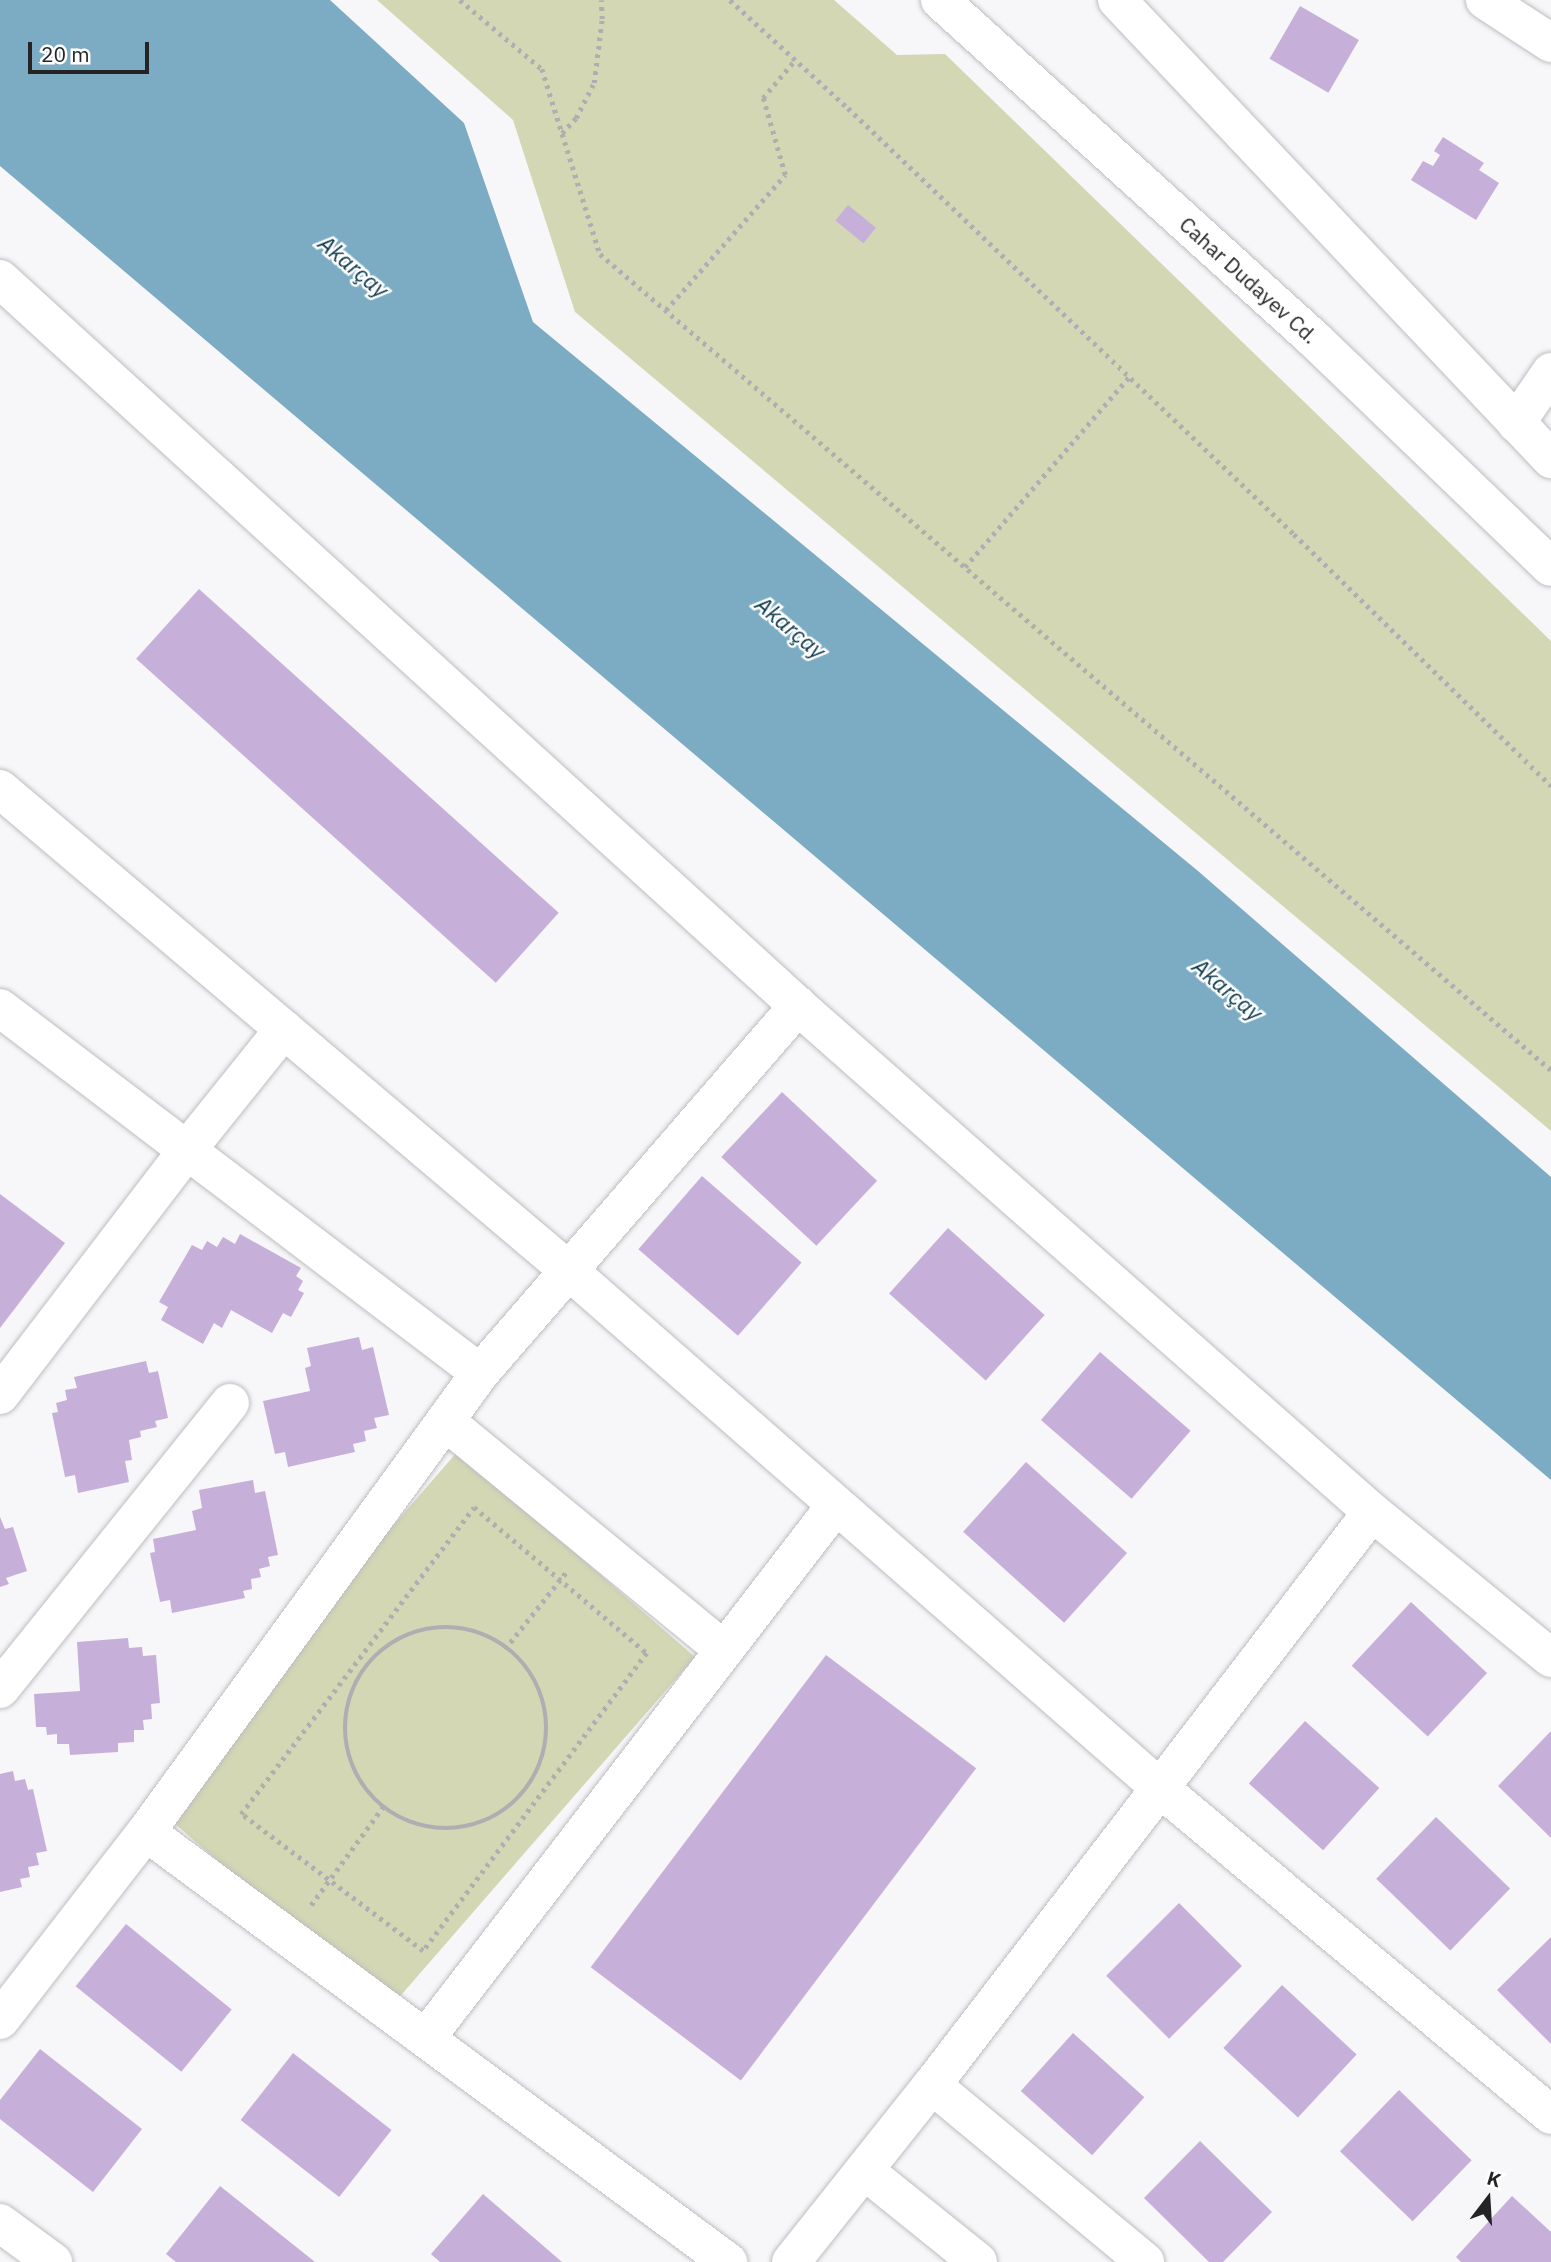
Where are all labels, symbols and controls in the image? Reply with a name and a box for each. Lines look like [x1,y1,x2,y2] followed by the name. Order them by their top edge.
[32,28,152,72] scale bar
[41,40,90,68] text: 20 m
[1175,211,1323,349] street label: Cahar Dudayev Cd.
[313,229,395,303] water label: Akarçay
[750,590,832,664] water label: Akarçay
[1187,952,1269,1026] water label: Akarçay
[1453,2164,1523,2234] north arrow
[1484,2166,1504,2192] text: K

